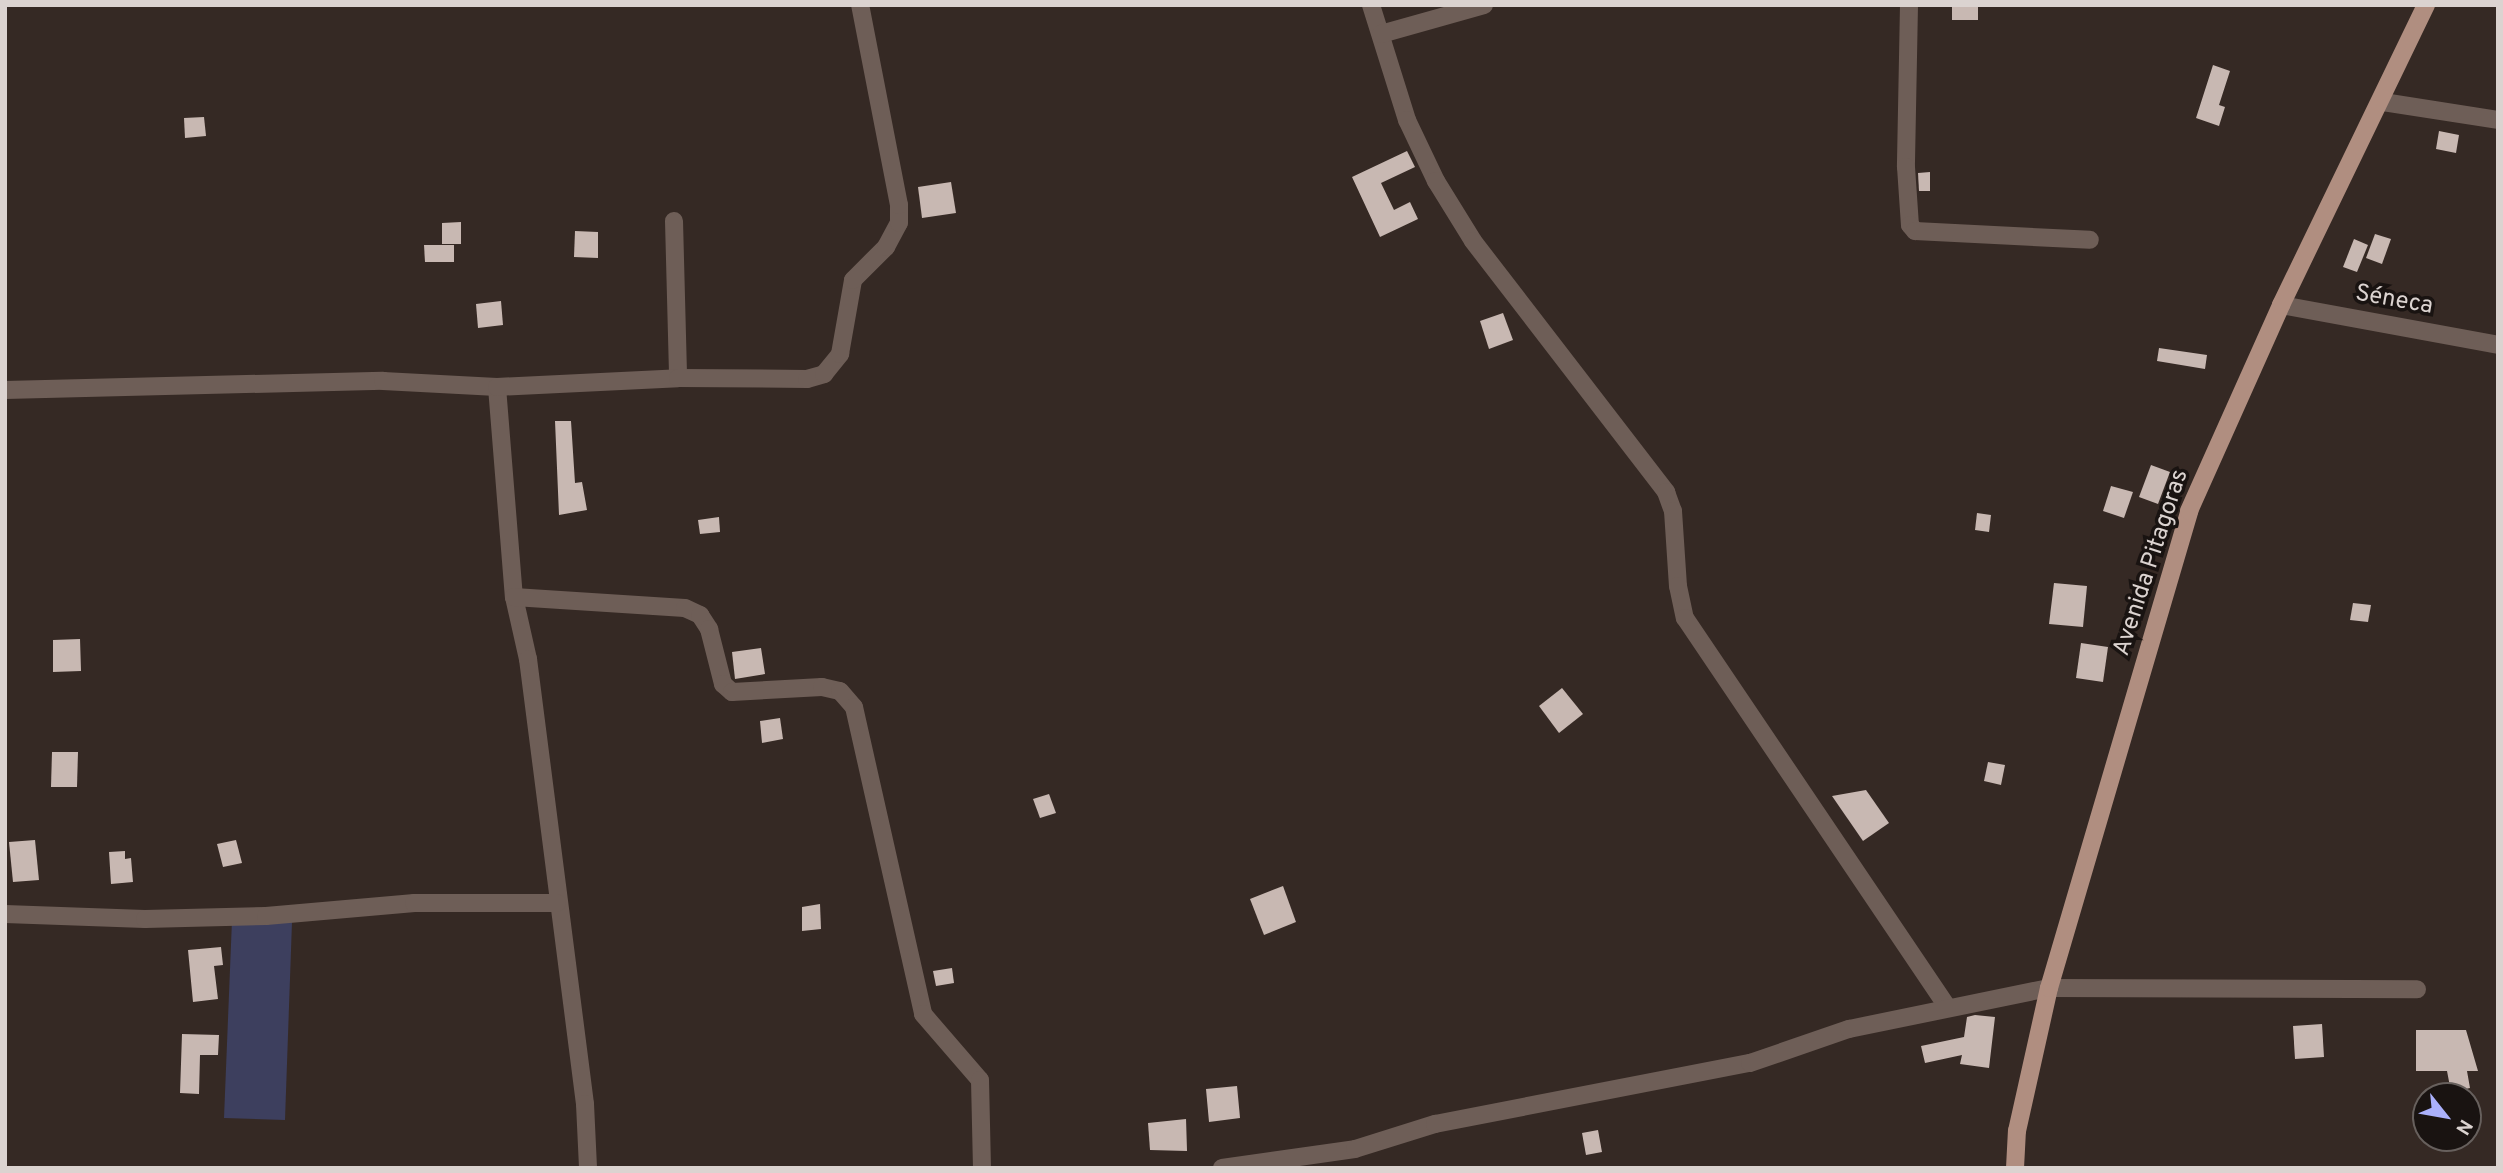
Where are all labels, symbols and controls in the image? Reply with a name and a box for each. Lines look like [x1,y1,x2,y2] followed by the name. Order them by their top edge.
[2353,280,2435,322] street label: Séneca
[2108,466,2196,660] street label: Avenida Pitagoras
[2412,1082,2482,1152] north arrow
[2449,1115,2477,1139] text: N

